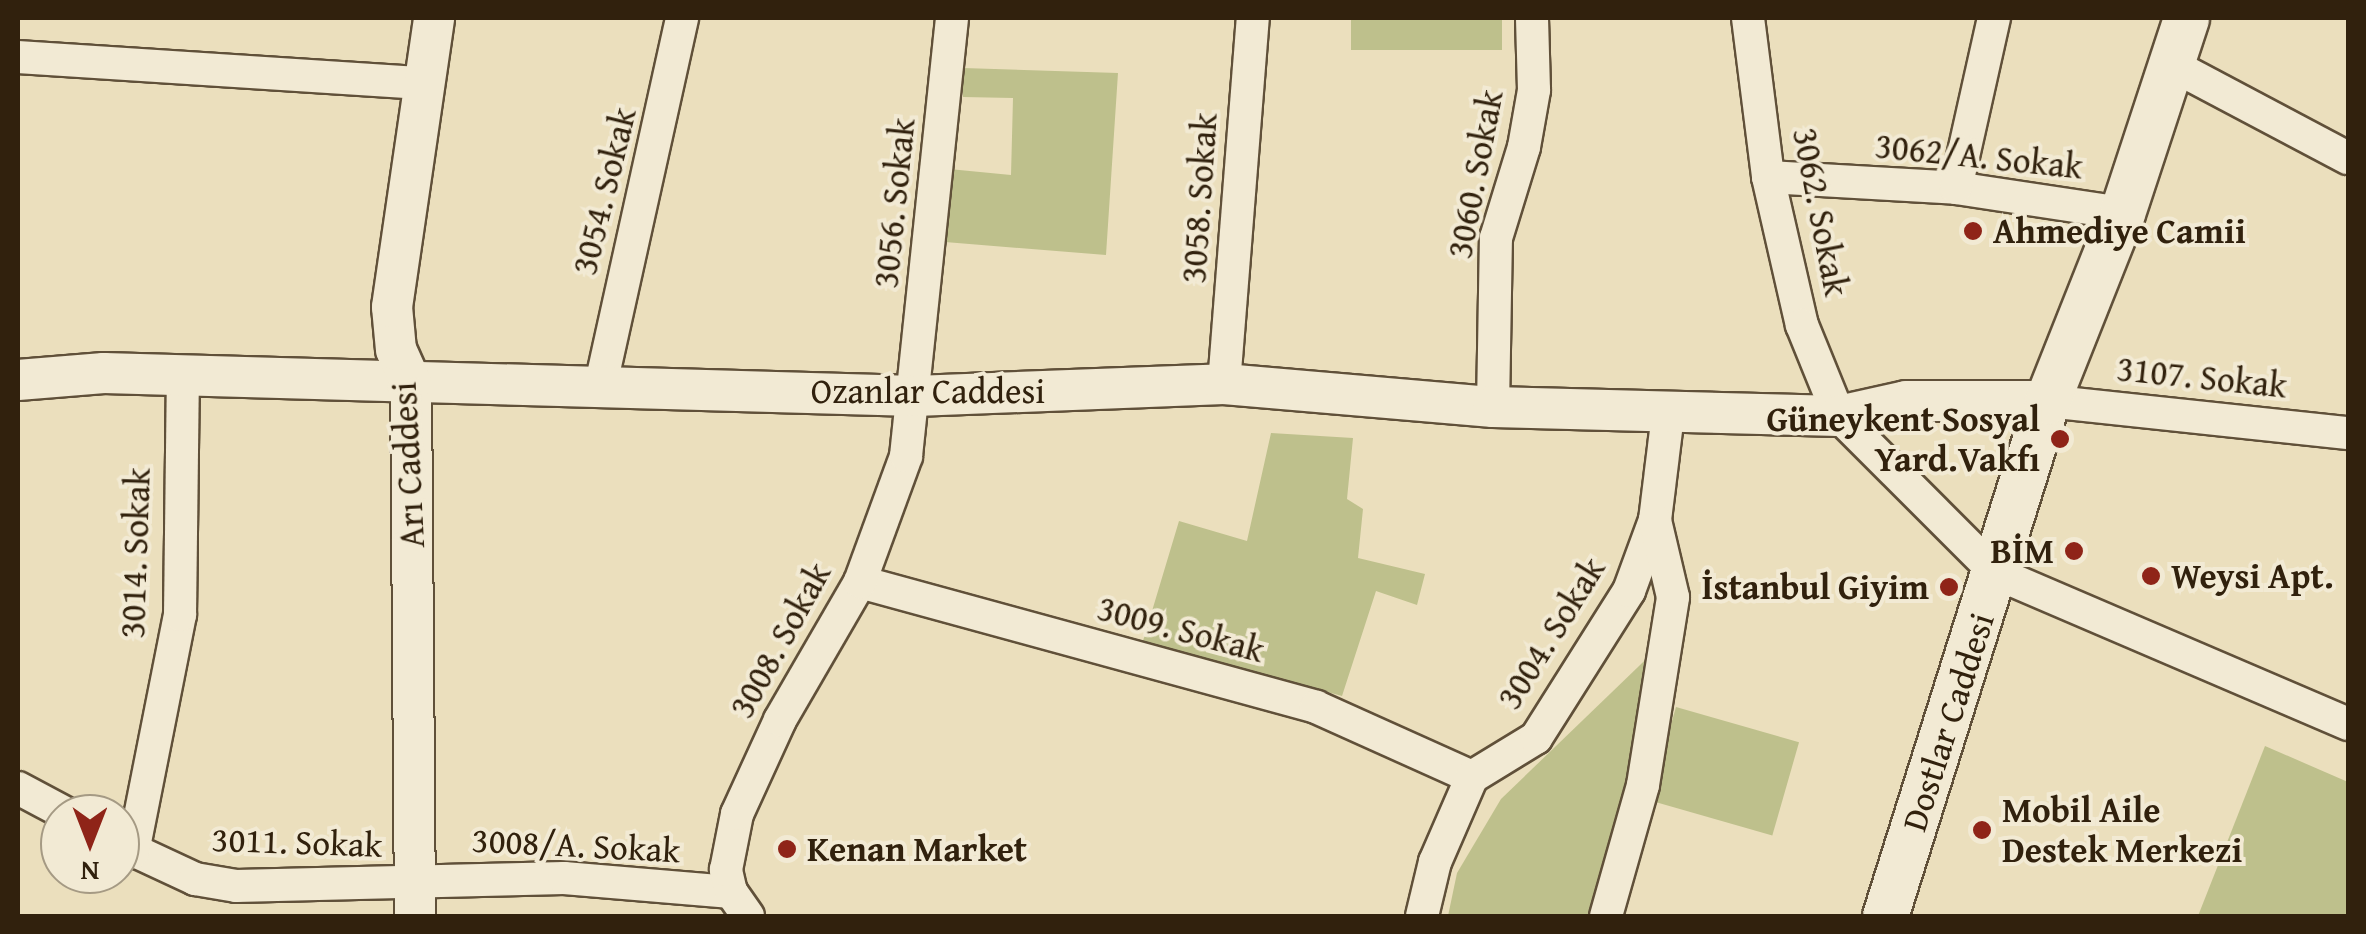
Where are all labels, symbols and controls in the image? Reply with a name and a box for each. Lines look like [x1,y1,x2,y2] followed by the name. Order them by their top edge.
[1438,86,1512,262] street label: 3060. Sokak
[563,103,645,279] street label: 3054. Sokak
[1172,111,1226,285] street label: 3058. Sokak
[864,116,924,290] street label: 3056. Sokak
[1784,124,1858,300] street label: 3062. Sokak
[1873,124,2085,188] street label: 3062/A. Sokak
[1993,210,2246,252] place label: Ahmediye Camii
[1962,220,1984,242] marker: Ahmediye Camii
[2115,347,2289,407] street label: 3107. Sokak
[811,370,1045,412] street label: Ozanlar Caddesi
[383,381,433,549] street label: Arı Caddesi
[1767,398,2040,480] place label: Güneykent Sosyal Yard.Vakfı
[2049,428,2071,450] marker: Güneykent Sosyal Yard.Vakfı
[111,467,159,639] street label: 3014. Sokak
[1990,530,2054,572] place label: BİM
[2063,540,2085,562] marker: BİM
[1488,550,1614,716] street label: 3004. Sokak
[720,555,840,725] street label: 3008. Sokak
[2171,555,2334,597] place label: Weysi Apt.
[2140,565,2162,587] marker: Weysi Apt.
[1702,566,1929,608] place label: İstanbul Giyim
[1938,576,1960,598] marker: İstanbul Giyim
[1093,587,1269,671] street label: 3009. Sokak
[1893,608,2003,836] street label: Dostlar Caddesi
[2002,789,2242,871] place label: Mobil Aile Destek Merkezi
[40,794,140,894] north arrow
[211,818,383,866] street label: 3011. Sokak
[471,819,681,871] street label: 3008/A. Sokak
[1971,819,1993,841] marker: Mobil Aile Destek Merkezi
[807,828,1027,870] place label: Kenan Market
[776,838,798,860] marker: Kenan Market
[81,852,99,893] text: N

